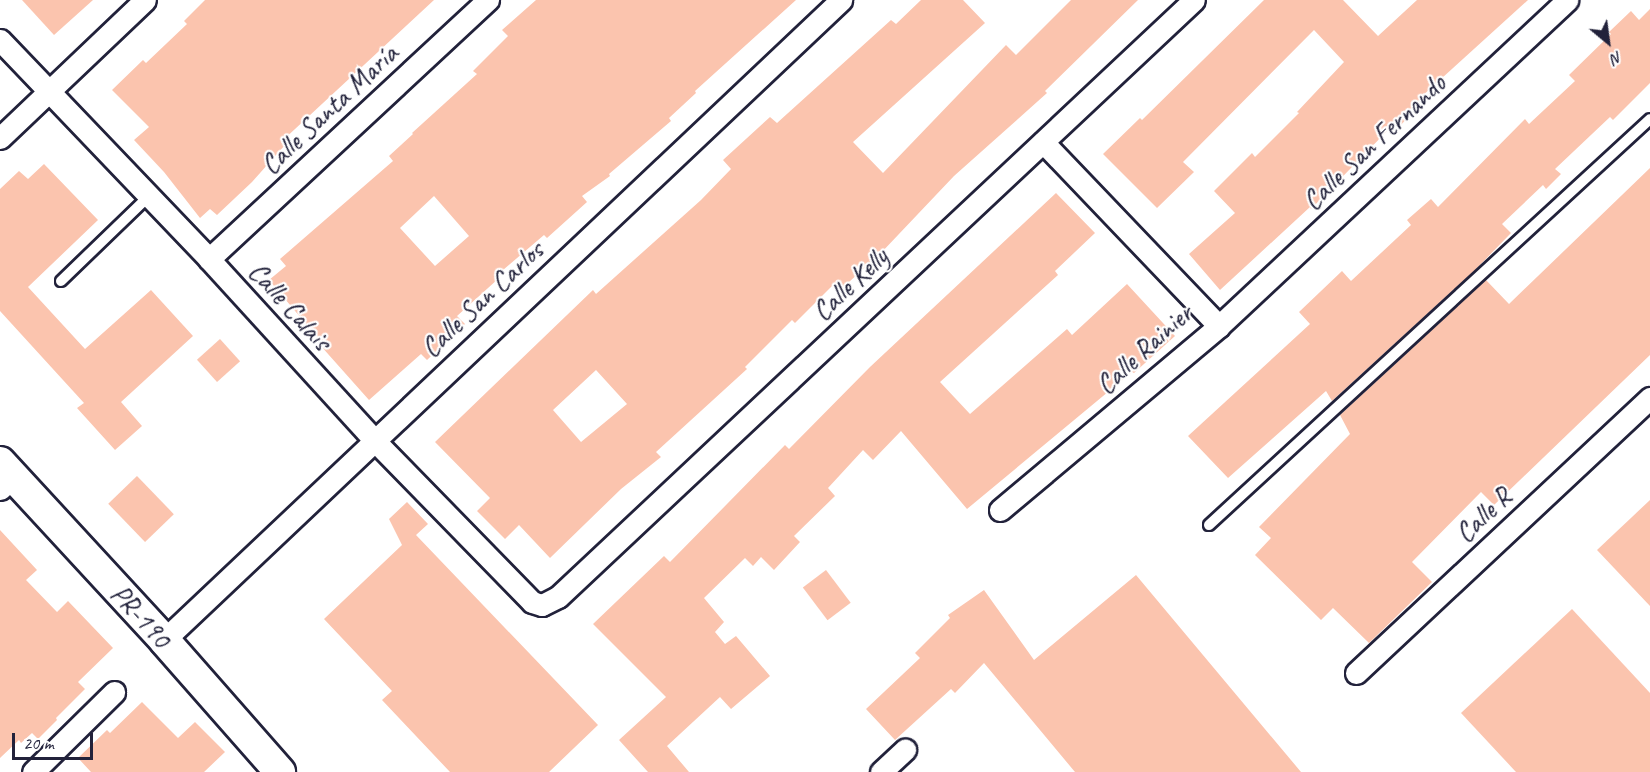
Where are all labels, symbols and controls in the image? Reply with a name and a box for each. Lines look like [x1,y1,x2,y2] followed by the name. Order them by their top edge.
[1578,12,1638,72] north arrow
[253,37,405,181] street label: Calle Santa María
[1608,47,1626,69] text: N
[1295,67,1453,217] street label: Calle San Fernando
[414,234,550,364] street label: Calle San Carlos
[805,240,895,328] street label: Calle Kelly
[242,255,338,357] street label: Calle Calais
[1088,296,1200,402] street label: Calle Rainier
[1447,480,1519,550] street label: Calle R
[104,577,178,655] street label: PR-190
[15,721,96,759] scale bar
[23,732,54,754] text: 20 m

